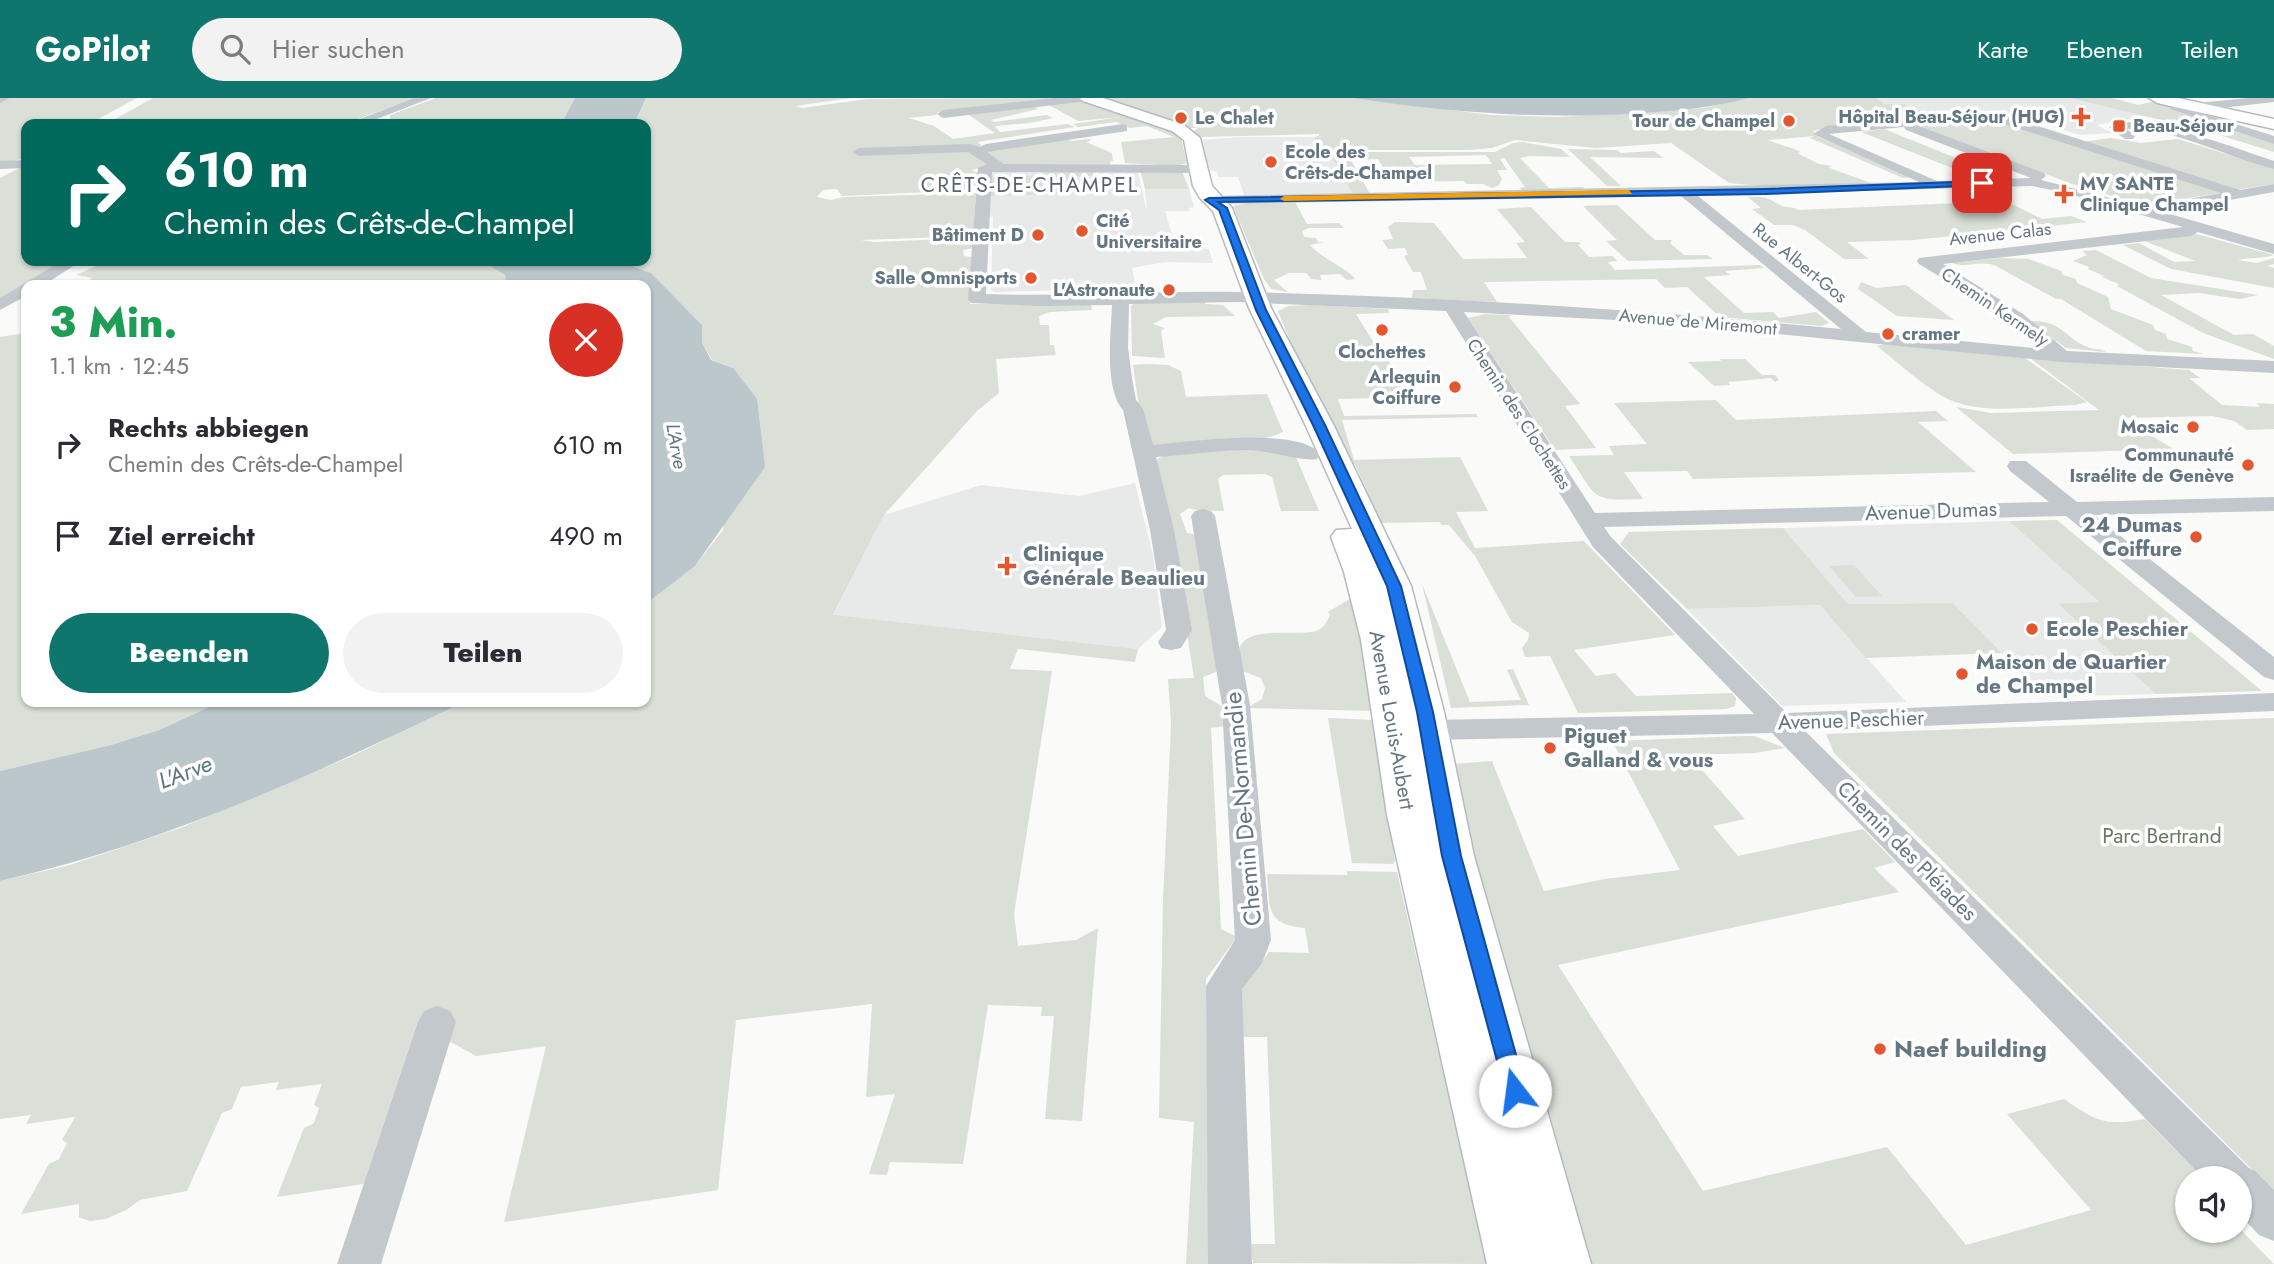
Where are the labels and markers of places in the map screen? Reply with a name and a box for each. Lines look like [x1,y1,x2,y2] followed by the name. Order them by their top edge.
[1838,104,2065,130] place label: Hôpital Beau-Séjour (HUG)
[1195,105,1274,131] place label: Le Chalet
[2071,107,2091,127] marker: Hôpital Beau-Séjour (HUG)
[1633,108,1775,134] place label: Tour de Champel
[1173,110,1189,126] marker: Le Chalet
[1781,113,1797,129] marker: Tour de Champel
[2133,113,2235,139] place label: Beau-Séjour
[2111,118,2127,134] marker: Beau-Séjour
[1285,139,1432,186] place label: Ecole des Crêts-de-Champel
[1952,153,2012,213] pin
[1263,154,1279,170] marker: Ecole des Crêts-de-Champel
[2080,171,2229,218] place label: MV SANTE Clinique Champel
[2054,184,2074,204] marker: MV SANTE Clinique Champel
[1096,208,1202,255] place label: Cité Universitaire
[932,222,1024,248] place label: Bâtiment D
[1074,223,1090,239] marker: Cité Universitaire
[1030,227,1046,243] marker: Bâtiment D
[874,265,1017,291] place label: Salle Omnisports
[1023,270,1039,286] marker: Salle Omnisports
[1053,277,1155,303] place label: L'Astronaute
[1161,282,1177,298] marker: L'Astronaute
[1902,321,1961,347] place label: cramer
[1374,322,1390,338] marker: Clochettes
[1880,326,1896,342] marker: cramer
[1338,339,1426,365] place label: Clochettes
[1367,364,1441,411] place label: Arlequin Coiffure
[1447,379,1463,395] marker: Arlequin Coiffure
[2121,414,2179,440] place label: Mosaic
[2185,419,2201,435] marker: Mosaic
[2069,442,2234,489] place label: Communauté Israélite de Genève
[2240,457,2256,473] marker: Communauté Israélite de Genève
[2082,510,2182,564] place label: 24 Dumas Coiffure
[2188,529,2204,545] marker: 24 Dumas Coiffure
[1023,539,1205,593] place label: Clinique Générale Beaulieu
[997,556,1017,576] marker: Clinique Générale Beaulieu
[2046,614,2189,644] place label: Ecole Peschier
[2024,621,2040,637] marker: Ecole Peschier
[1976,647,2167,701] place label: Maison de Quartier de Champel
[1954,666,1970,682] marker: Maison de Quartier de Champel
[1564,721,1714,775] place label: Piguet Galland & vous
[1542,740,1558,756] marker: Piguet Galland & vous
[1894,1031,2047,1066] place label: Naef building
[1872,1041,1888,1057] marker: Naef building

